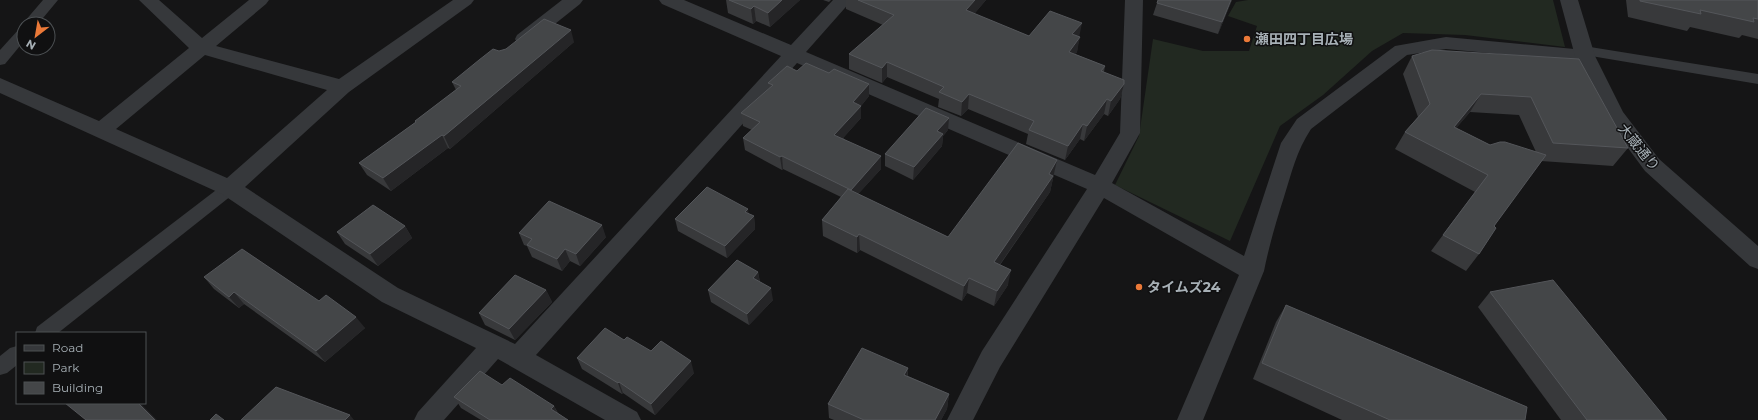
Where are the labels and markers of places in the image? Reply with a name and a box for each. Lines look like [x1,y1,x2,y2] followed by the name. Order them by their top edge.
[1255,30,1353,48] place label: 瀬田四丁目広場
[1242,34,1252,44] marker: 瀬田四丁目広場
[1147,278,1221,296] place label: タイムズ24
[1134,282,1144,292] marker: タイムズ24

